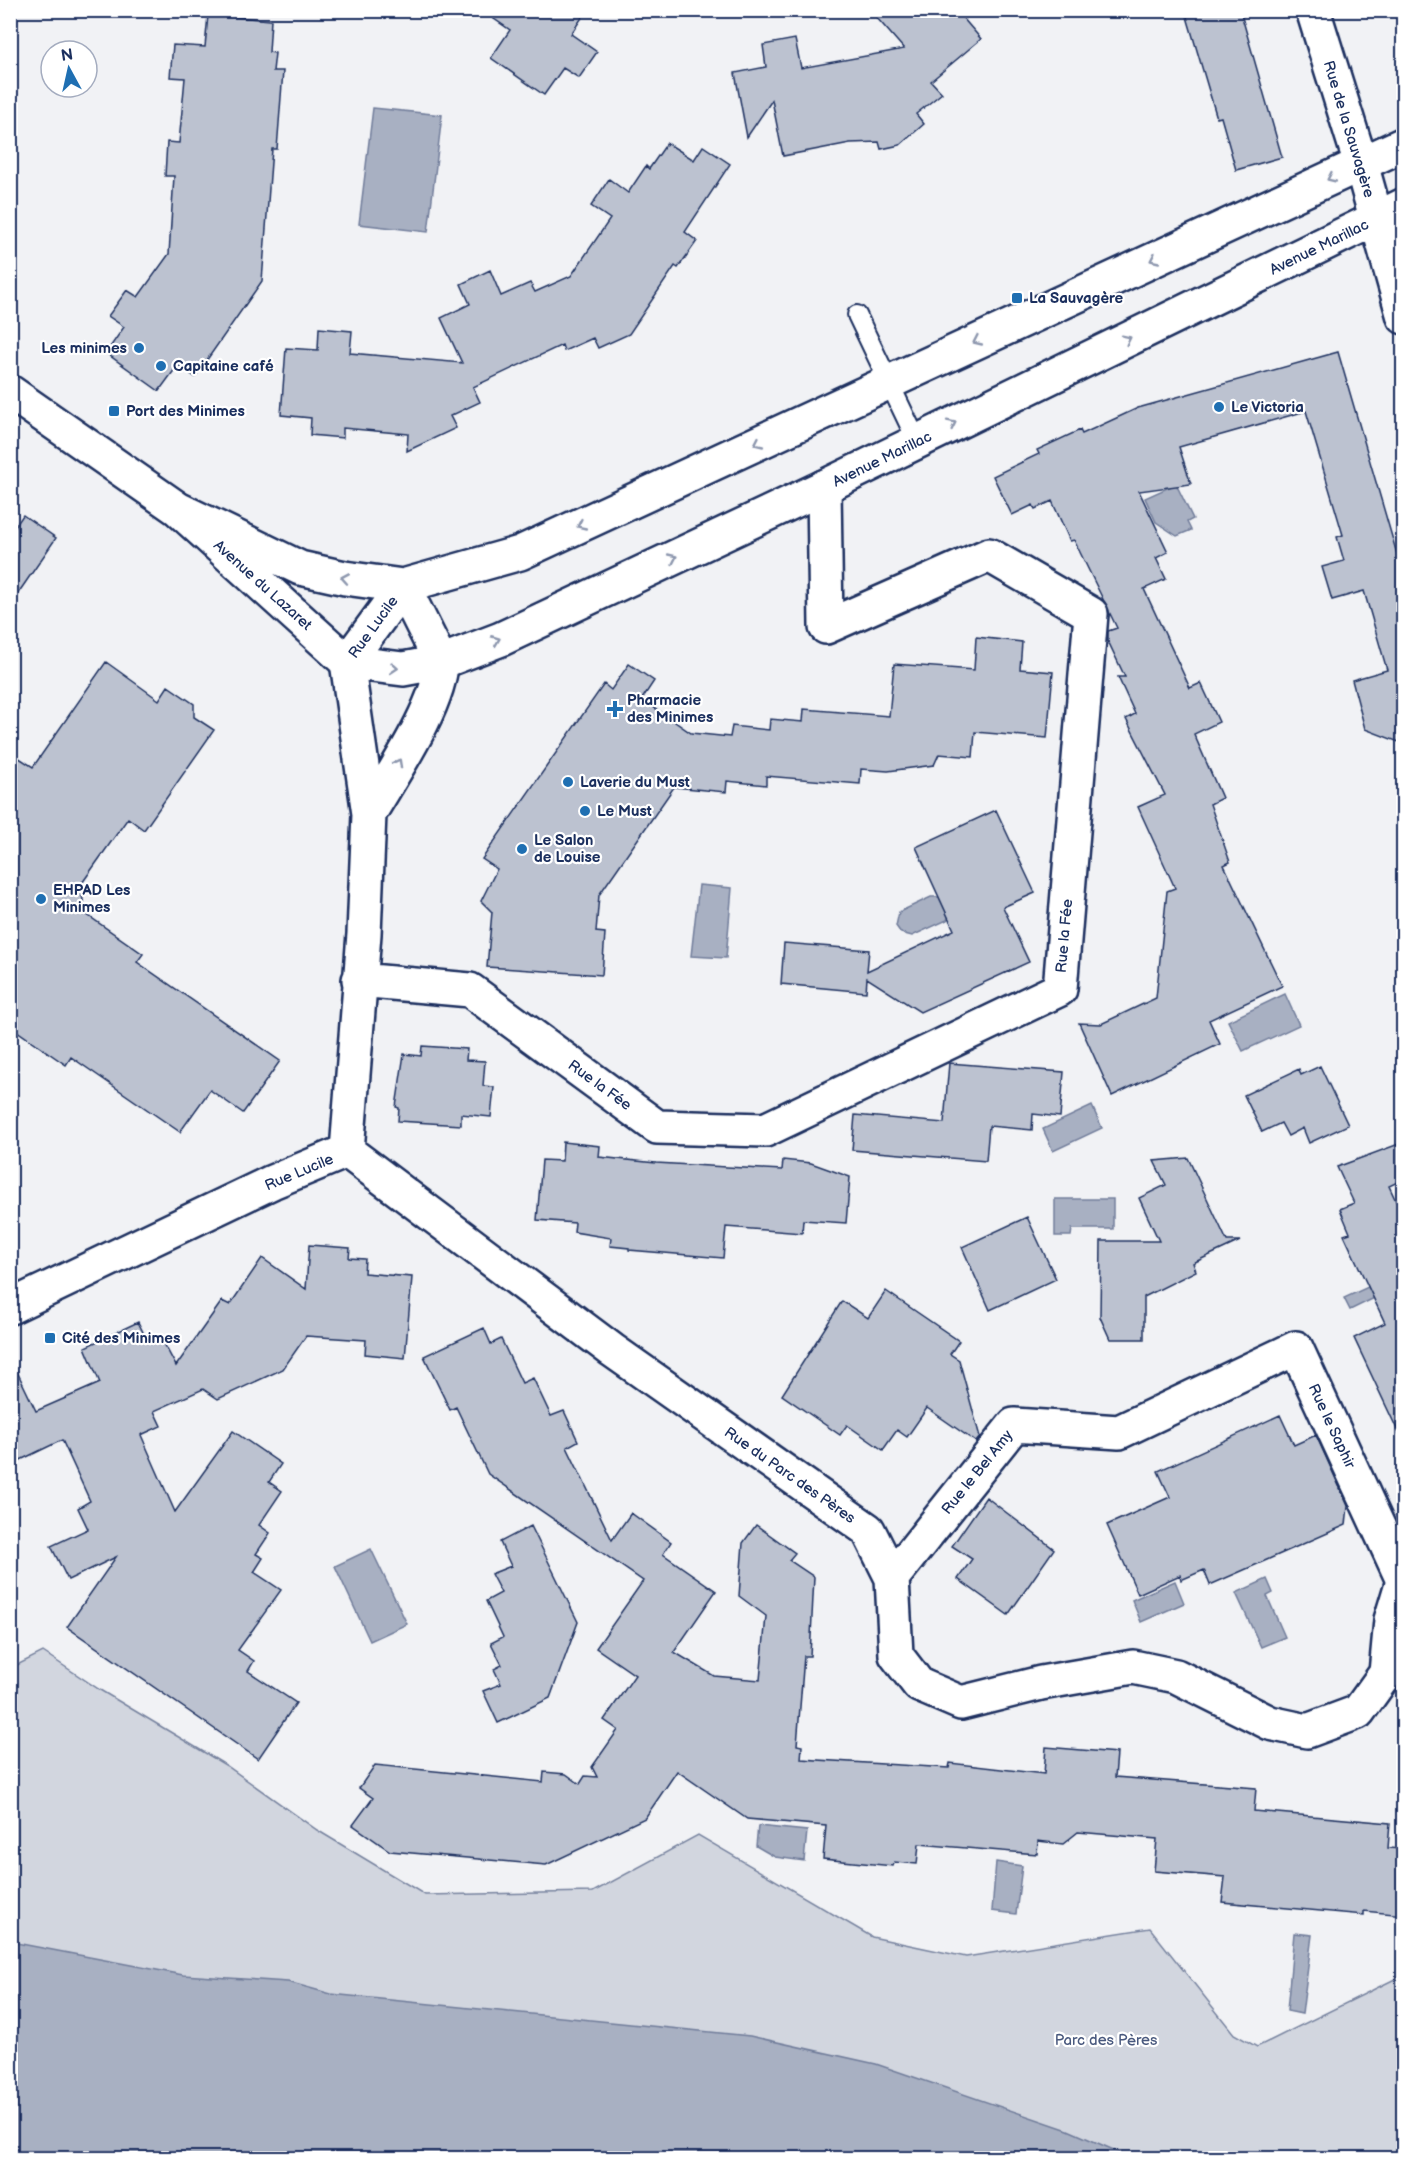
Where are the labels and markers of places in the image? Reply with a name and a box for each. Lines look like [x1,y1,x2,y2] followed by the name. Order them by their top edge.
[1029,289,1124,308] place label: La Sauvagère
[1010,291,1024,305] marker: La Sauvagère
[41,339,127,358] place label: Les minimes
[132,341,146,355] marker: Les minimes
[173,357,274,376] place label: Capitaine café
[154,359,168,373] marker: Capitaine café
[1231,398,1304,417] place label: Le Victoria
[1212,400,1226,414] marker: Le Victoria
[126,402,245,421] place label: Port des Minimes
[107,404,121,418] marker: Port des Minimes
[627,691,713,727] place label: Pharmacie des Minimes
[608,702,622,716] marker: Pharmacie des Minimes
[580,773,690,792] place label: Laverie du Must
[561,775,575,789] marker: Laverie du Must
[597,802,652,821] place label: Le Must
[578,804,592,818] marker: Le Must
[534,831,601,867] place label: Le Salon de Louise
[515,842,529,856] marker: Le Salon de Louise
[53,881,130,917] place label: EHPAD Les Minimes
[34,892,48,906] marker: EHPAD Les Minimes
[62,1329,180,1348] place label: Cité des Minimes
[43,1331,57,1345] marker: Cité des Minimes

